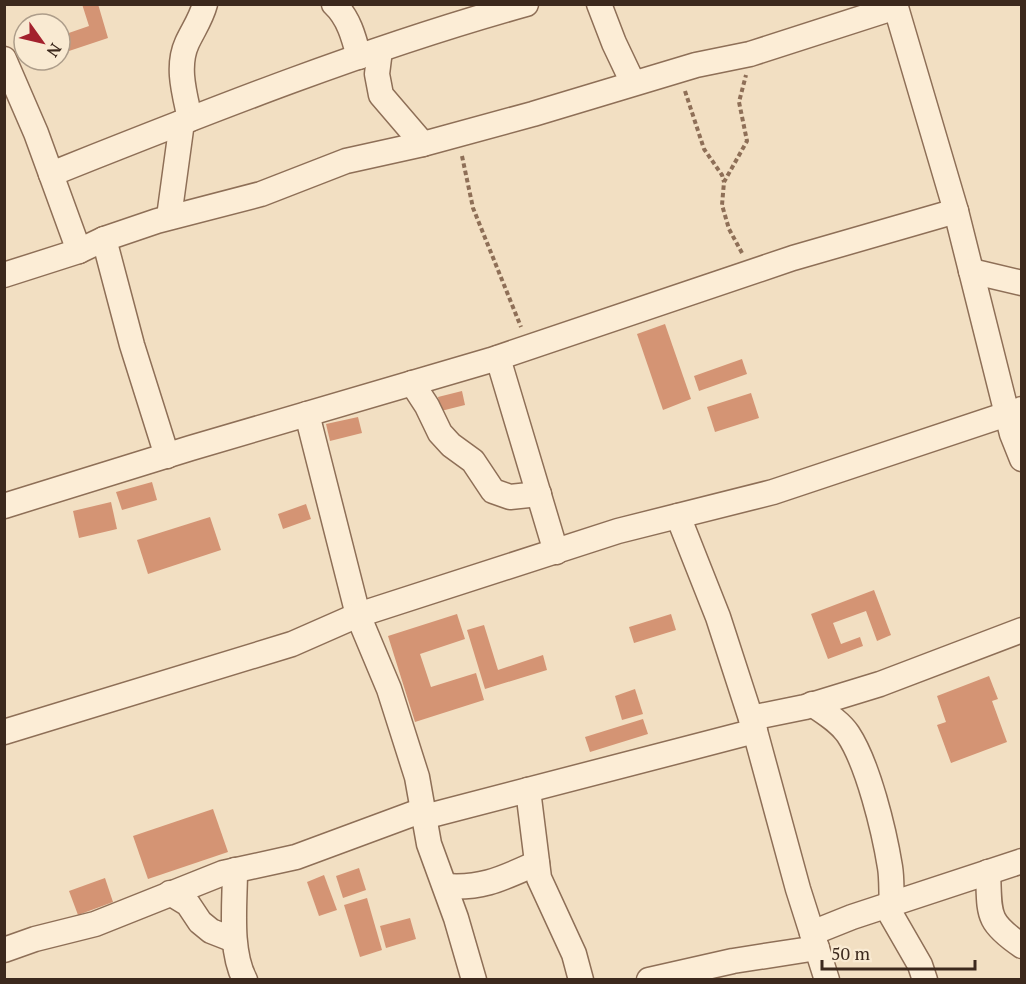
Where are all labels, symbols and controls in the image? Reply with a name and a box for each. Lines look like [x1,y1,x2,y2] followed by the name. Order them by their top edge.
[12,12,72,72] north arrow
[42,39,67,62] text: N
[822,933,975,971] scale bar
[831,941,871,965] text: 50 m

